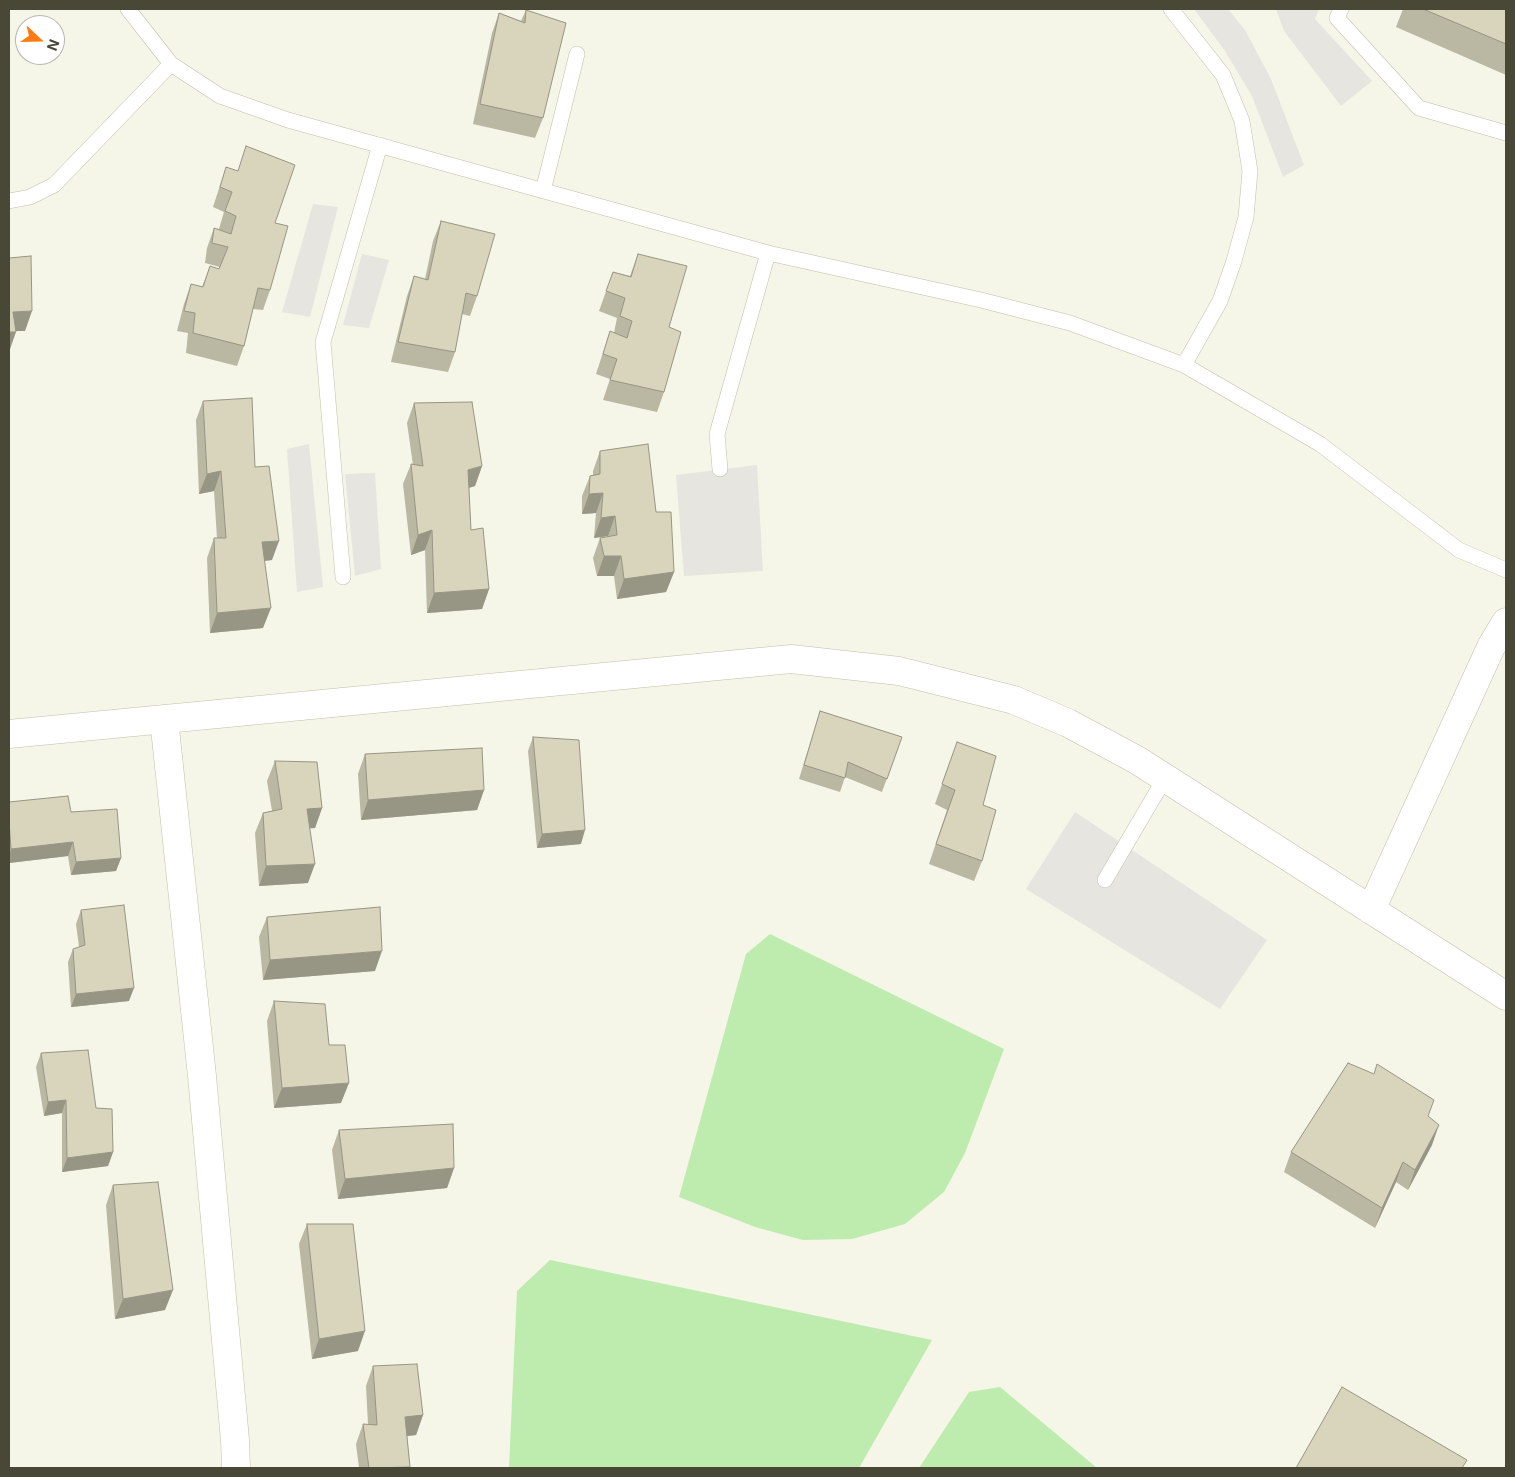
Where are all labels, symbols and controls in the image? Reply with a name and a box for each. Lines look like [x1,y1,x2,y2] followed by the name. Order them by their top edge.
[15,15,65,65] north arrow
[44,37,63,53] text: N

